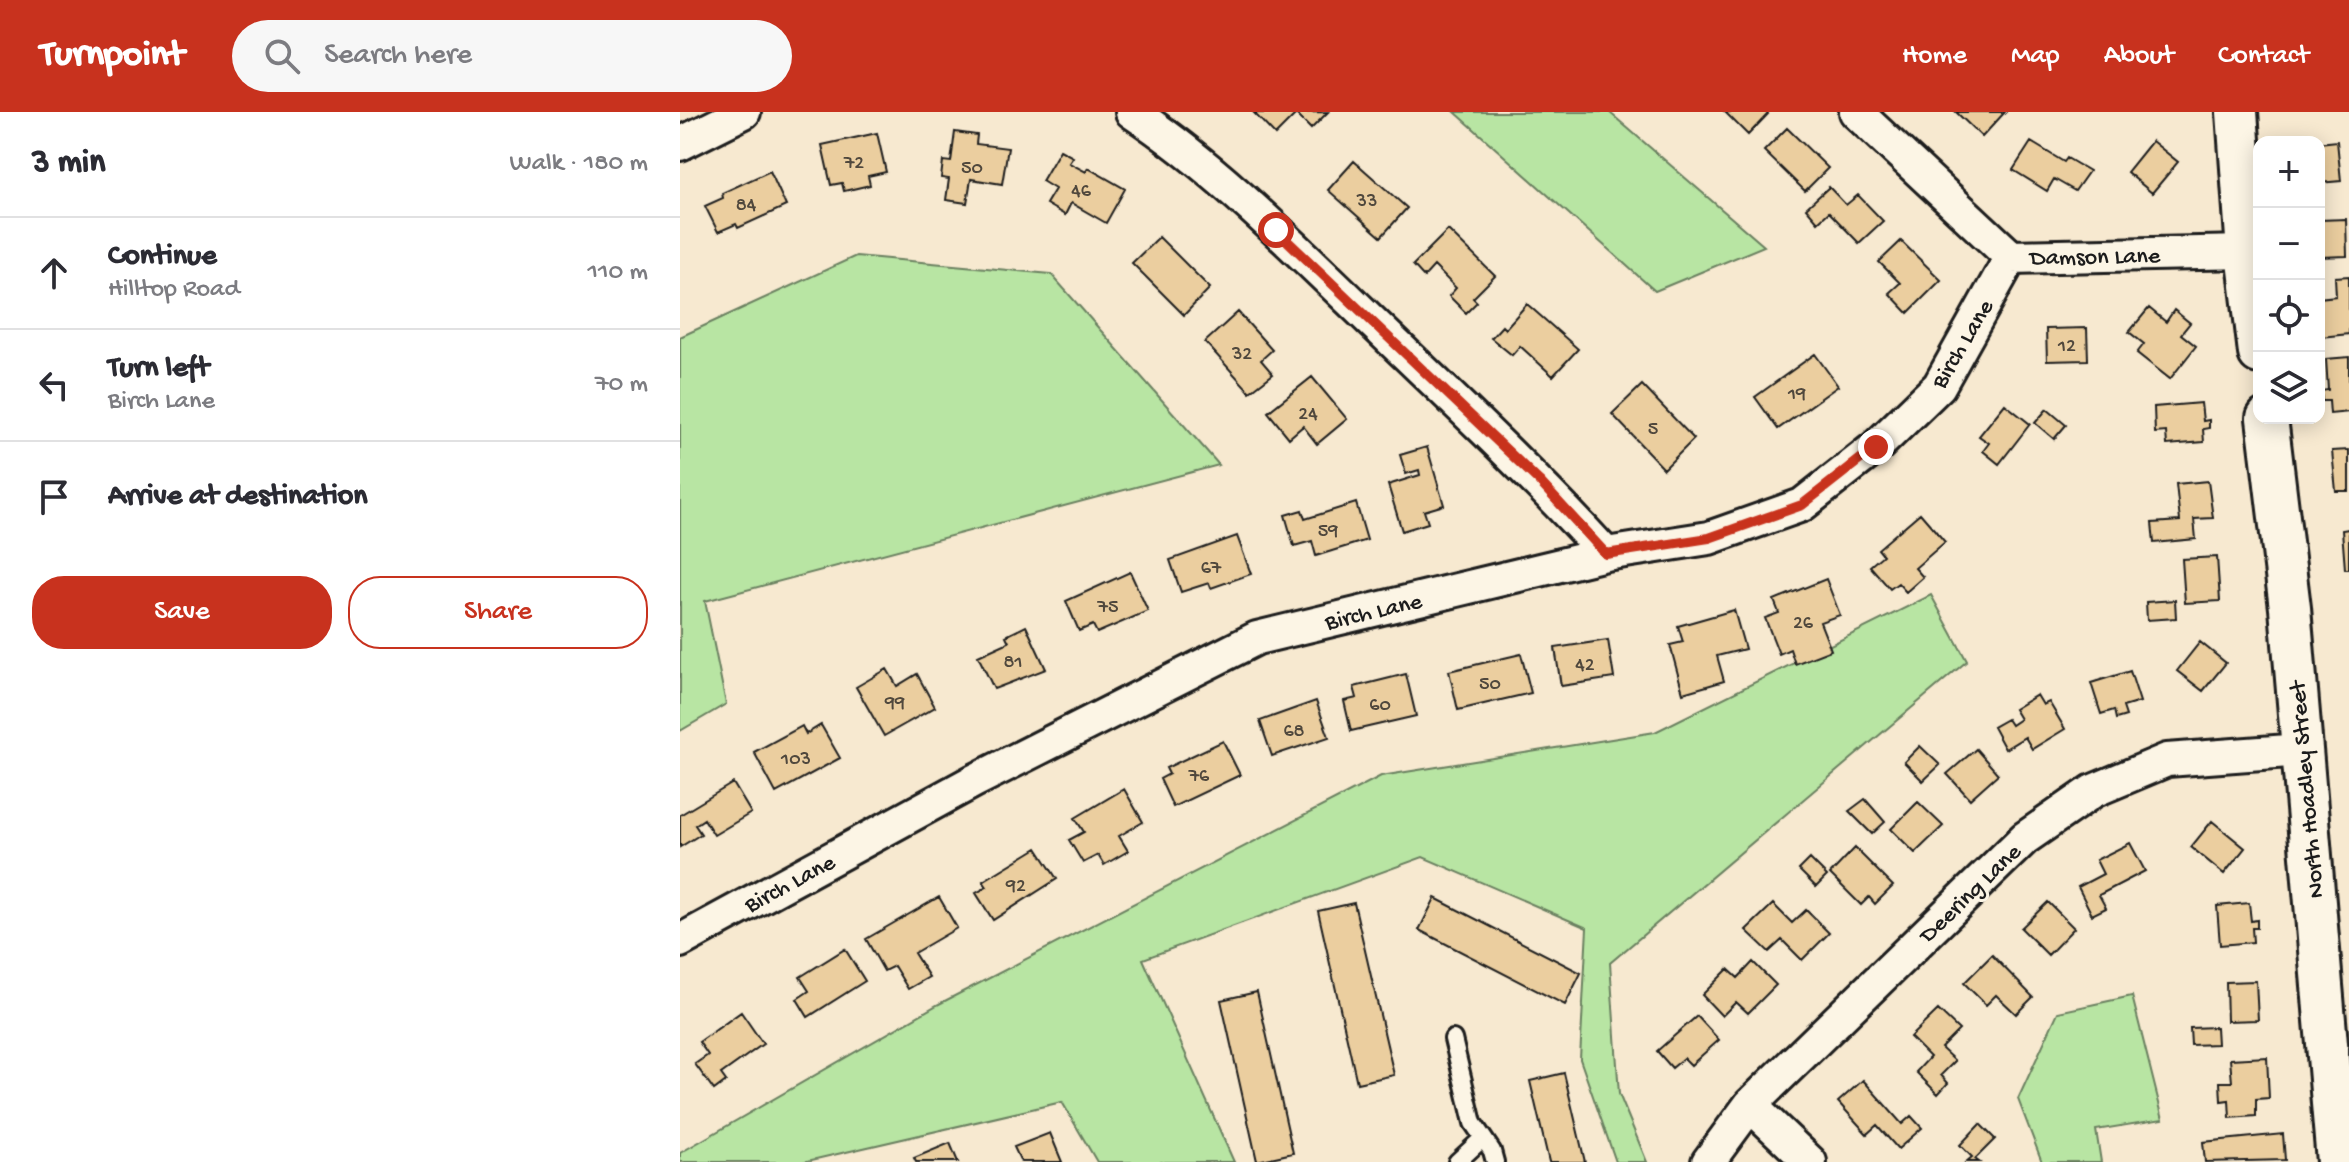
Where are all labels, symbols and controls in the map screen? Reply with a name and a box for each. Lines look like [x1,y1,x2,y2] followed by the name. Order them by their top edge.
[232,20,792,92] search box
[40,34,184,78] text: Turnpoint
[260,34,304,78] icon: search
[324,39,472,74] text: Search here
[1902,40,1967,73] text: Home
[2011,40,2060,73] text: Map
[2104,40,2174,73] text: About
[2218,40,2309,73] text: Contact
[2253,136,2325,424] map controls
[2253,136,2325,208] button: +
[32,144,105,184] text: 3 min
[510,149,648,180] text: Walk · 180 m
[843,153,864,176] house number: 72
[961,158,983,181] house number: 50
[1071,181,1092,204] house number: 46
[1356,191,1377,214] house number: 33
[736,195,757,218] house number: 84
[2253,208,2325,280] button: −
[1258,212,1294,248] route start
[108,240,217,275] text: Continue
[2028,243,2161,274] street label: Damson Lane
[32,251,76,295] icon: ahead
[588,258,648,289] text: 110 m
[108,275,240,306] text: Hilltop Road
[2253,280,2325,352] button: locate
[1926,295,2002,395] street label: Birch Lane
[2057,336,2076,359] house number: 12
[1231,344,1252,367] house number: 32
[108,352,209,387] text: Turn left
[2253,352,2325,424] button: layers
[32,363,76,407] icon: left
[595,370,648,401] text: 70 m
[1787,384,1806,407] house number: 19
[108,387,215,418] text: Birch Lane
[1298,404,1318,427] house number: 24
[1648,419,1658,442] house number: 5
[1858,429,1894,465] route end
[32,475,76,519] icon: arrive
[108,480,368,515] text: Arrive at destination
[1318,521,1338,544] house number: 59
[1201,558,1222,581] house number: 67
[32,576,332,649] button: Save
[348,576,648,649] button: Share
[1322,588,1426,639] street label: Birch Lane
[1097,597,1118,620] house number: 75
[1793,613,1814,636] house number: 26
[1003,652,1023,675] house number: 81
[1575,655,1595,678] house number: 42
[1479,674,1501,697] house number: 50
[2284,678,2332,899] street label: North Hoadley Street
[884,693,905,716] house number: 99
[1369,695,1391,718] house number: 60
[1283,721,1305,744] house number: 68
[780,749,811,772] house number: 103
[1188,766,1210,789] house number: 76
[1913,838,2029,952] street label: Deering Lane
[739,849,842,922] street label: Birch Lane
[1005,876,1026,899] house number: 92

